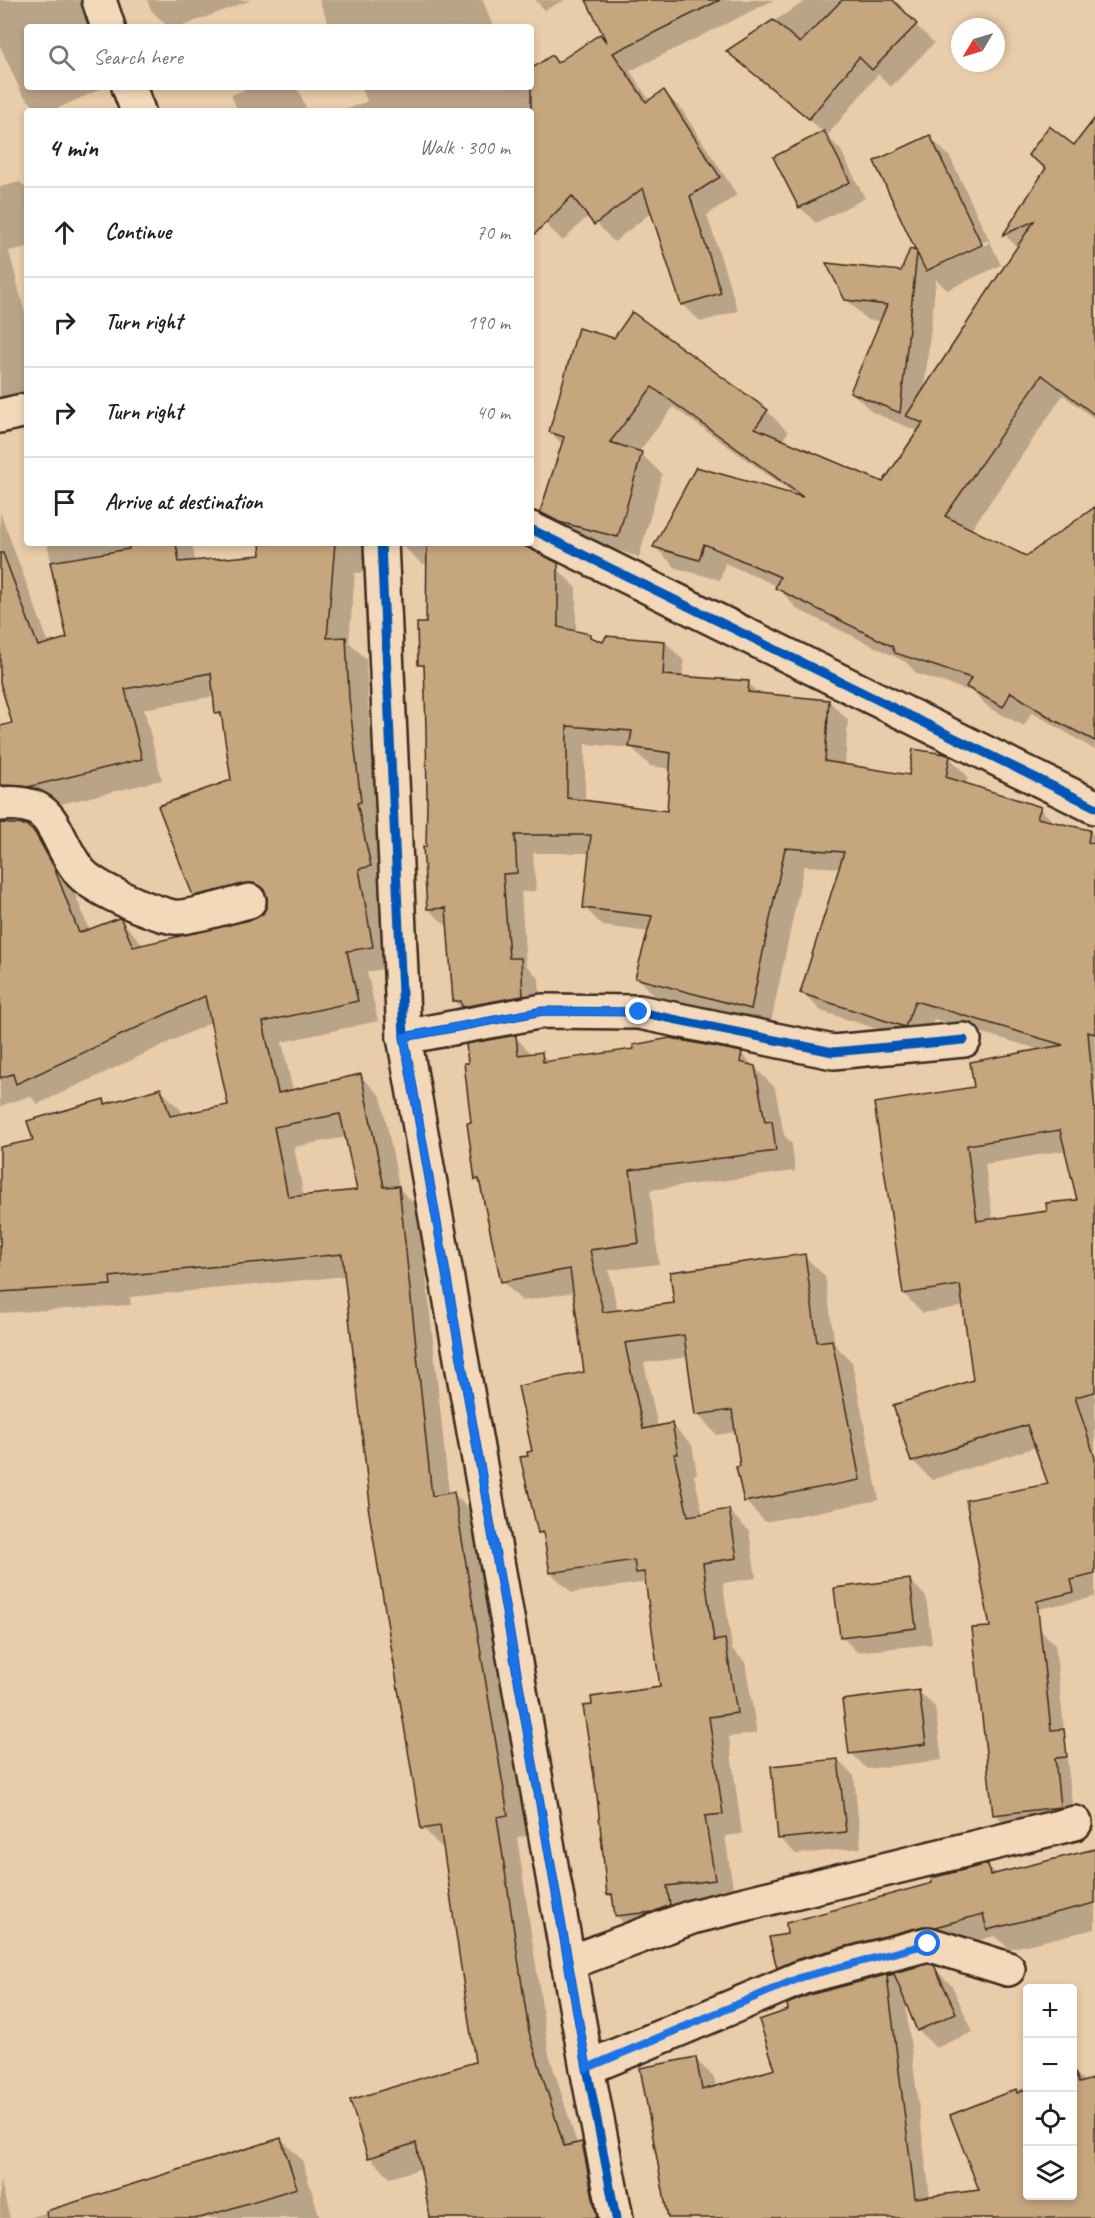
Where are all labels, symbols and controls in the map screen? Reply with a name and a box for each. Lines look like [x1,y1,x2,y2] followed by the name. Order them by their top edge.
[951,18,1005,72] north arrow
[24,24,534,90] search box
[45,41,78,74] icon: search
[93,43,183,71] text: Search here
[48,131,98,164] text: 4 min
[420,135,510,160] text: Walk · 300 m
[48,216,81,249] icon: ahead
[105,218,171,246] text: Continue
[476,220,510,245] text: 70 m
[48,306,81,339] icon: right
[105,308,182,336] text: Turn right
[467,310,510,335] text: 190 m
[48,396,81,429] icon: right
[105,398,182,426] text: Turn right
[476,400,510,425] text: 40 m
[48,486,81,519] icon: arrive
[105,488,262,516] text: Arrive at destination
[625,998,651,1024] route end
[914,1930,940,1956] route start
[1023,1984,1077,2200] map controls
[1023,1984,1077,2038] button: +
[1023,2038,1077,2092] button: −
[1023,2092,1077,2146] button: locate
[1023,2146,1077,2200] button: layers

